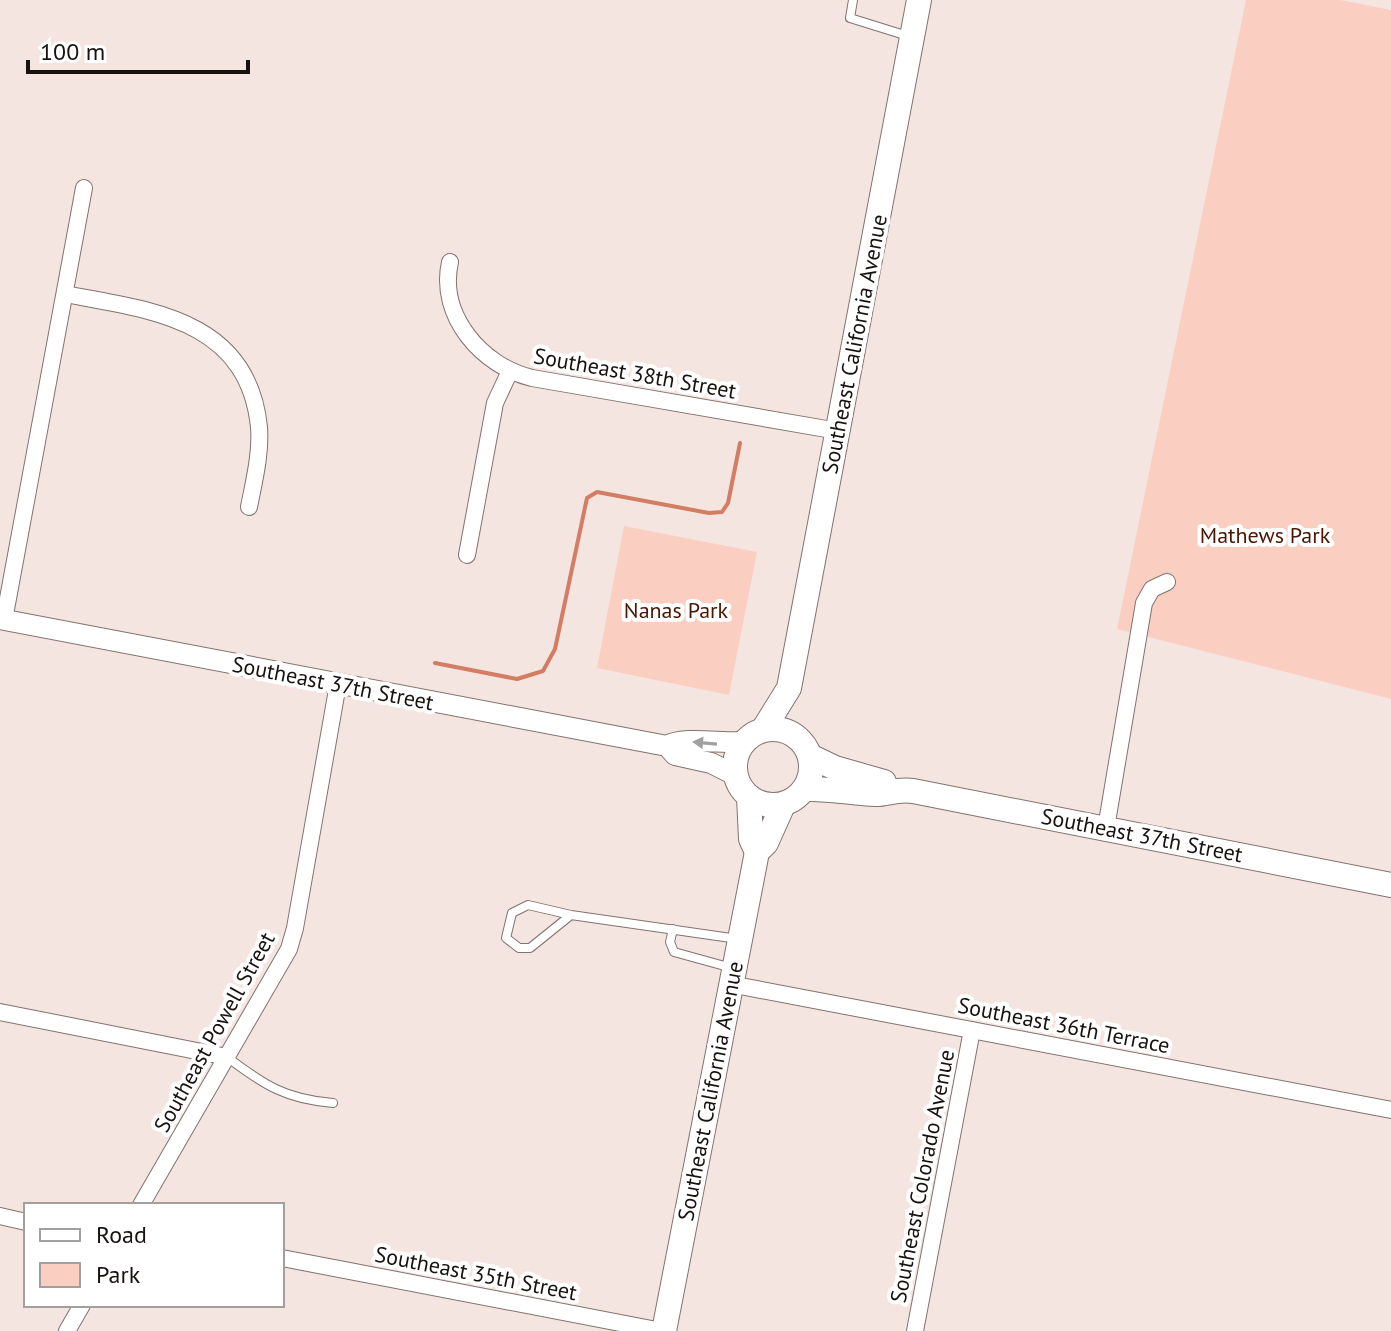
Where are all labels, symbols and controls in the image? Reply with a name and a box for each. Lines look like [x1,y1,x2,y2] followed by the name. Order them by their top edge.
[28,24,248,74] scale bar
[40,36,105,67] text: 100 m
[815,212,893,476] street label: Southeast California Avenue
[532,341,739,405] street label: Southeast 38th Street
[1200,521,1331,549] park label: Mathews Park
[624,596,729,624] park label: Nanas Park
[230,650,437,716] street label: Southeast 37th Street
[692,736,717,749] one-way arrow
[1039,802,1246,868] street label: Southeast 37th Street
[147,927,281,1137] street label: Southeast Powell Street
[671,959,749,1223] street label: Southeast California Avenue
[956,991,1172,1059] street label: Southeast 36th Terrace
[884,1047,960,1305] street label: Southeast Colorado Avenue
[24,1203,284,1307] legend
[96,1219,147,1250] text: Road
[373,1240,580,1306] street label: Southeast 35th Street
[96,1259,141,1290] text: Park

